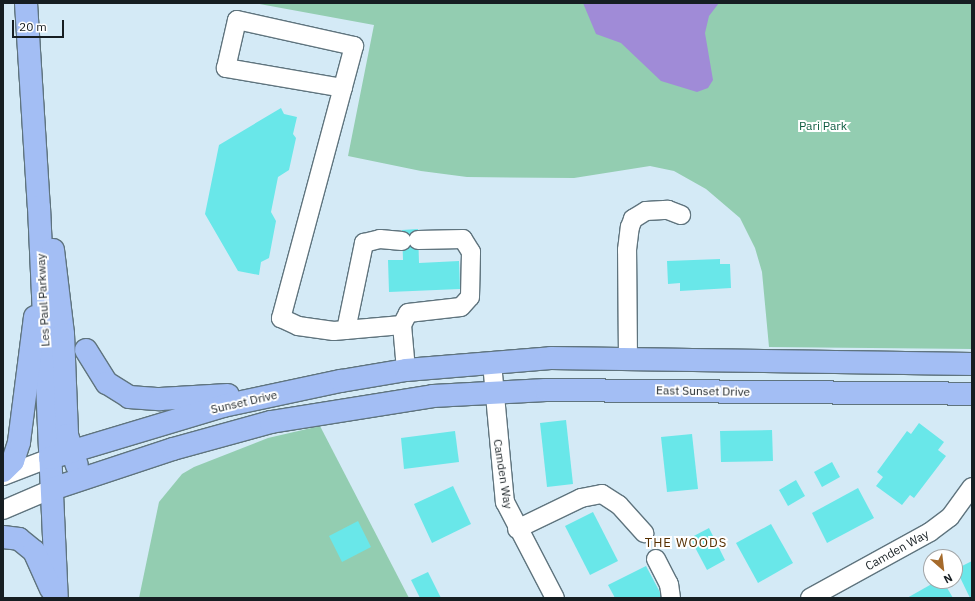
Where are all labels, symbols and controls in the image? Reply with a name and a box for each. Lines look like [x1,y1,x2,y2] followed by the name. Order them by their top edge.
[14,12,66,38] scale bar
[19,19,47,34] text: 20 m
[799,119,847,133] park label: Pari Park
[33,253,53,347] street label: Les Paul Parkway
[656,383,750,399] street label: East Sunset Drive
[209,387,279,417] street label: Sunset Drive
[490,438,516,510] street label: Camden Way
[863,527,931,573] street label: Camden Way
[645,535,727,551] district label: THE WOODS
[923,549,963,589] north arrow
[941,571,955,587] text: N

